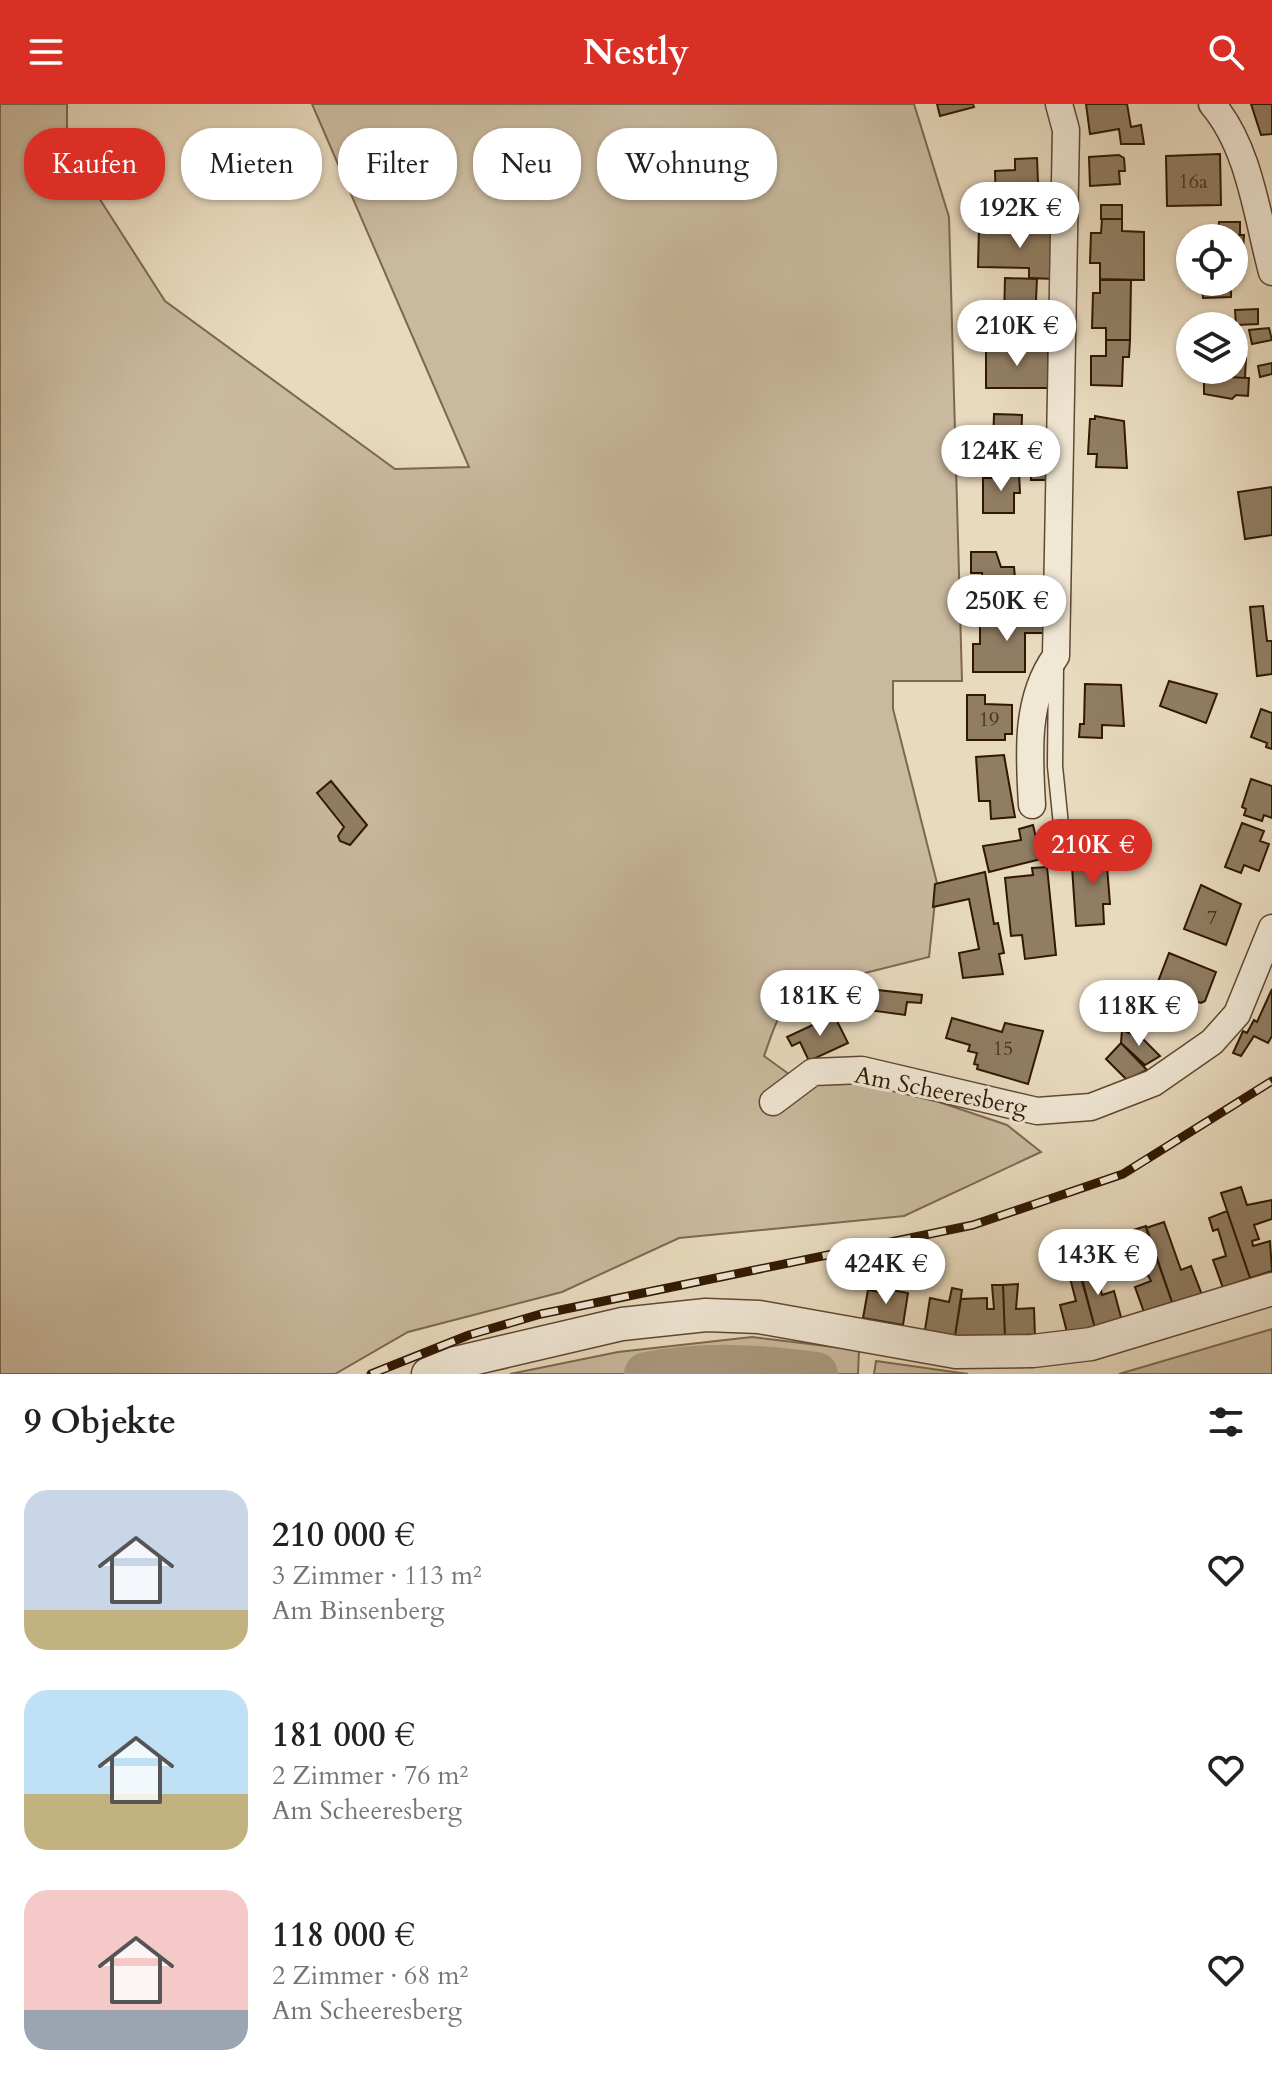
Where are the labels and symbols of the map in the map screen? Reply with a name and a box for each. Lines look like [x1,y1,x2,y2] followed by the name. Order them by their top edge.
[1178,168,1208,195] house number: 16a
[955,182,1085,250] pin: 192K €
[952,300,1082,368] pin: 210K €
[936,425,1066,493] pin: 124K €
[942,575,1072,643] pin: 250K €
[979,706,999,733] house number: 19
[1028,819,1158,887] pin: 210K €
[1207,904,1217,931] house number: 7
[755,970,885,1038] pin: 181K €
[1074,980,1204,1048] pin: 118K €
[993,1035,1013,1062] house number: 15
[852,1059,1031,1125] street label: Am Scheeresberg
[1033,1229,1163,1297] pin: 143K €
[821,1238,951,1306] pin: 424K €

